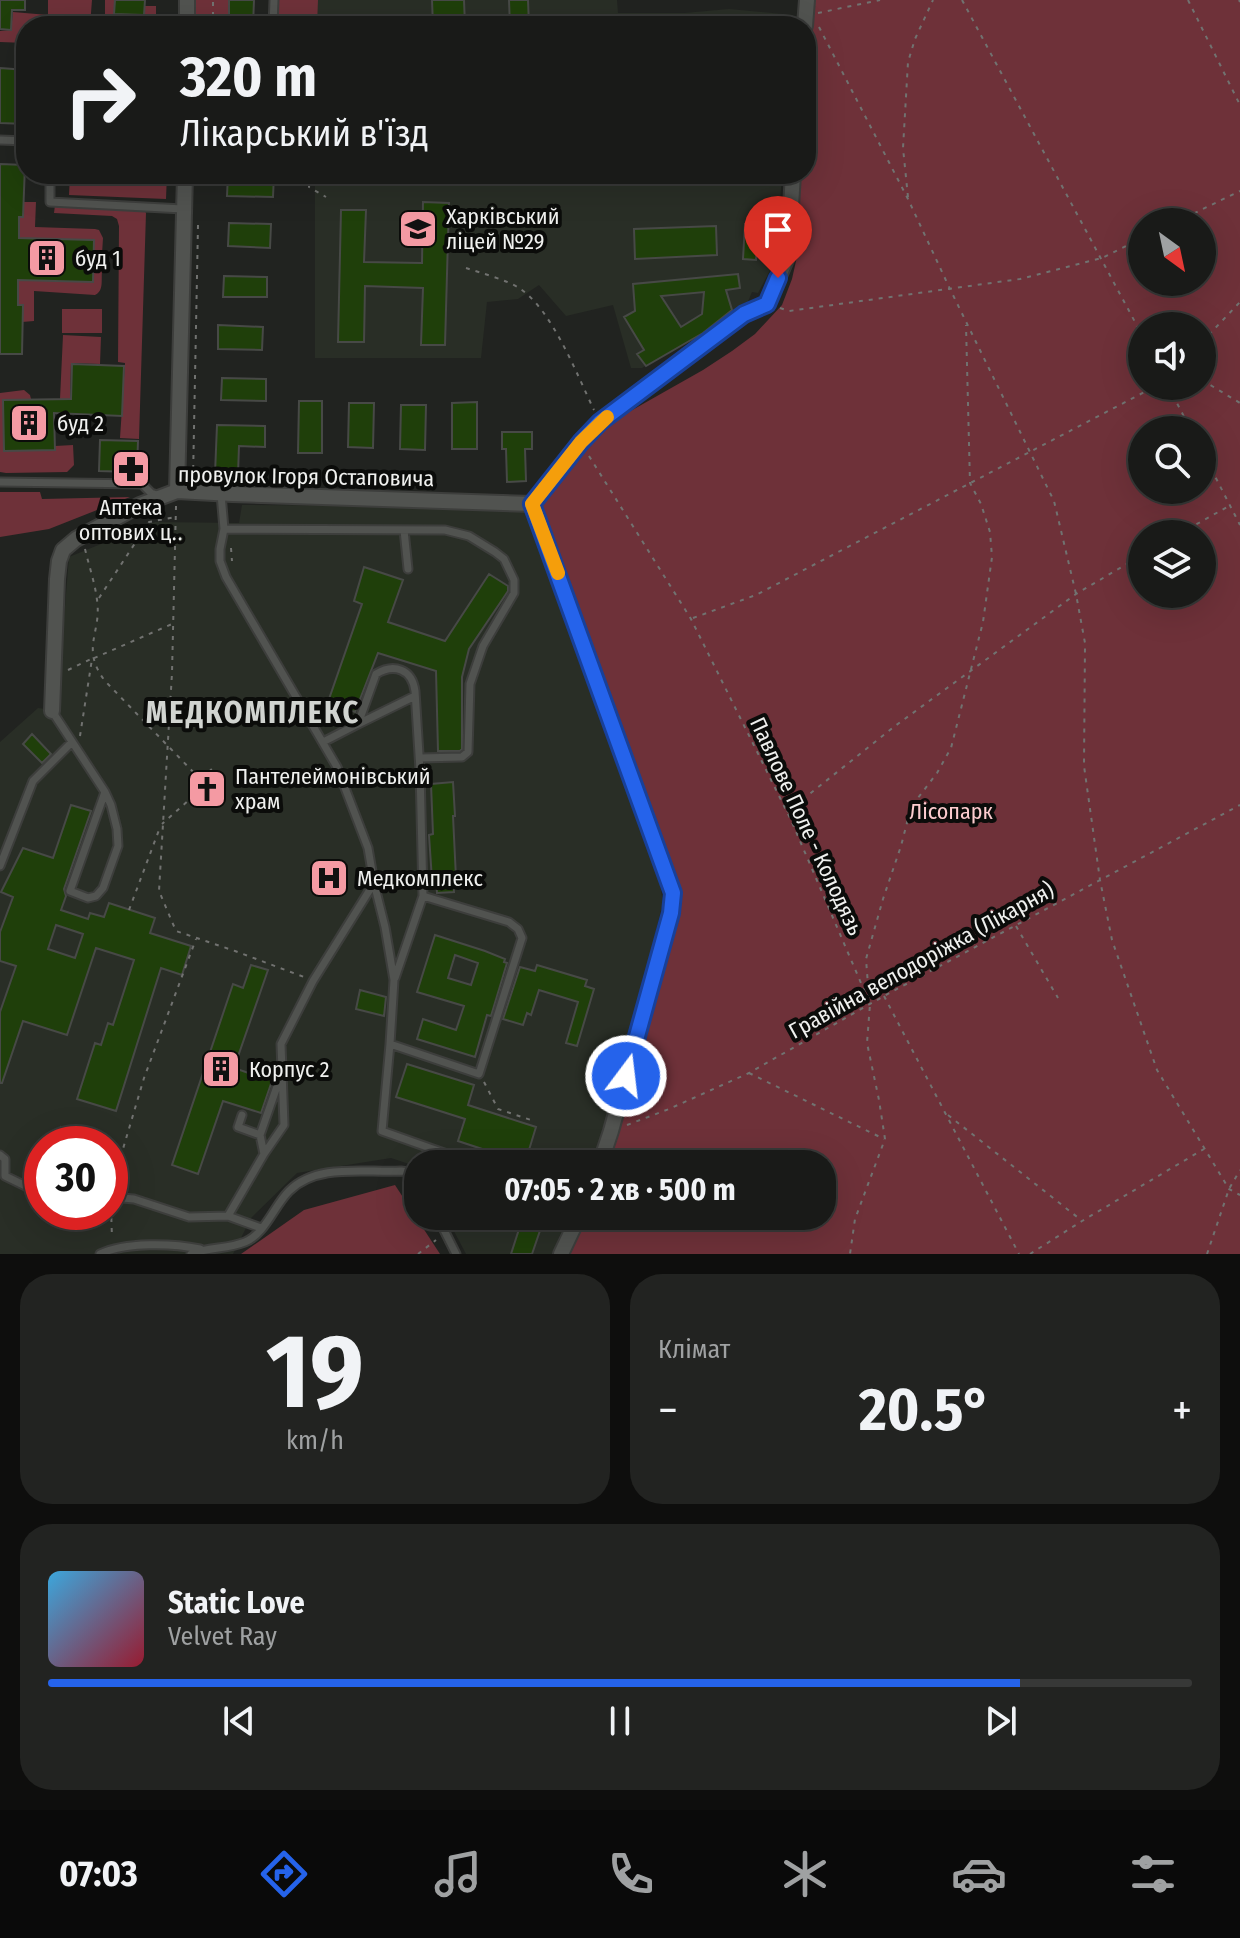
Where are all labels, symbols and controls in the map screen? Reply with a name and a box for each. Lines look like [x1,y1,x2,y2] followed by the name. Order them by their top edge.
[180,44,317,111] text: 320 m
[48,48,152,152] icon: right
[180,112,429,156] text: Лікарський в'їзд
[744,196,812,278] pin
[446,203,559,255] place label: Харківський ліцей №29
[397,208,439,250] school or university icon: Харківський ліцей №29
[756,208,800,252] icon: arrive
[1128,208,1216,296] north arrow
[1128,208,1216,608] map controls
[26,237,68,279] building icon: буд 1
[75,245,121,272] place label: буд 1
[1128,312,1216,400] button: sound
[8,402,50,444] building icon: буд 2
[57,410,104,437] place label: буд 2
[1128,416,1216,504] button: search
[110,448,152,490] pharmacy icon: Аптека оптових ц‥
[178,461,434,492] street label: провулок Ігоря Остаповича
[79,494,183,546] place label: Аптека оптових ц‥
[1128,520,1216,608] button: layers
[146,695,360,731] district label: МЕДКОМПЛЕКС
[744,713,869,940] street label: Павлове Поле - Колодязь
[235,763,431,815] place label: Пантелеймонівський храм
[186,768,228,810] church icon: Пантелеймонівський храм
[909,798,993,825] park label: Лісопарк
[308,857,350,899] hospital icon: Медкомплекс
[357,865,483,892] place label: Медкомплекс
[784,876,1059,1045] street label: Гравійна велодоріжка (Лікарня)
[584,1034,668,1118] position arrow
[200,1048,242,1090] building icon: Корпус 2
[249,1056,329,1083] place label: Корпус 2
[24,1126,128,1230] speed limit sign: 30
[504,1172,736,1208] text: 07:05 · 2 хв · 500 m
[266,1310,364,1435] text: 19
[658,1334,730,1365] text: Клімат
[859,1374,991,1446] text: 20.5°
[658,1384,678,1437] text: −
[1172,1384,1192,1437] text: +
[286,1425,344,1456] text: km/h
[168,1585,305,1621] text: Static Love
[168,1621,277,1652] text: Velvet Ray
[217,1699,261,1743] icon: previous
[598,1699,642,1743] icon: pause
[979,1699,1023,1743] icon: next
[256,1846,312,1902] icon: directions
[430,1846,486,1902] icon: music
[603,1846,659,1902] icon: phone
[777,1846,833,1902] icon: climate
[951,1846,1007,1902] icon: car
[1125,1846,1181,1902] icon: filters
[59,1852,138,1896] text: 07:03

